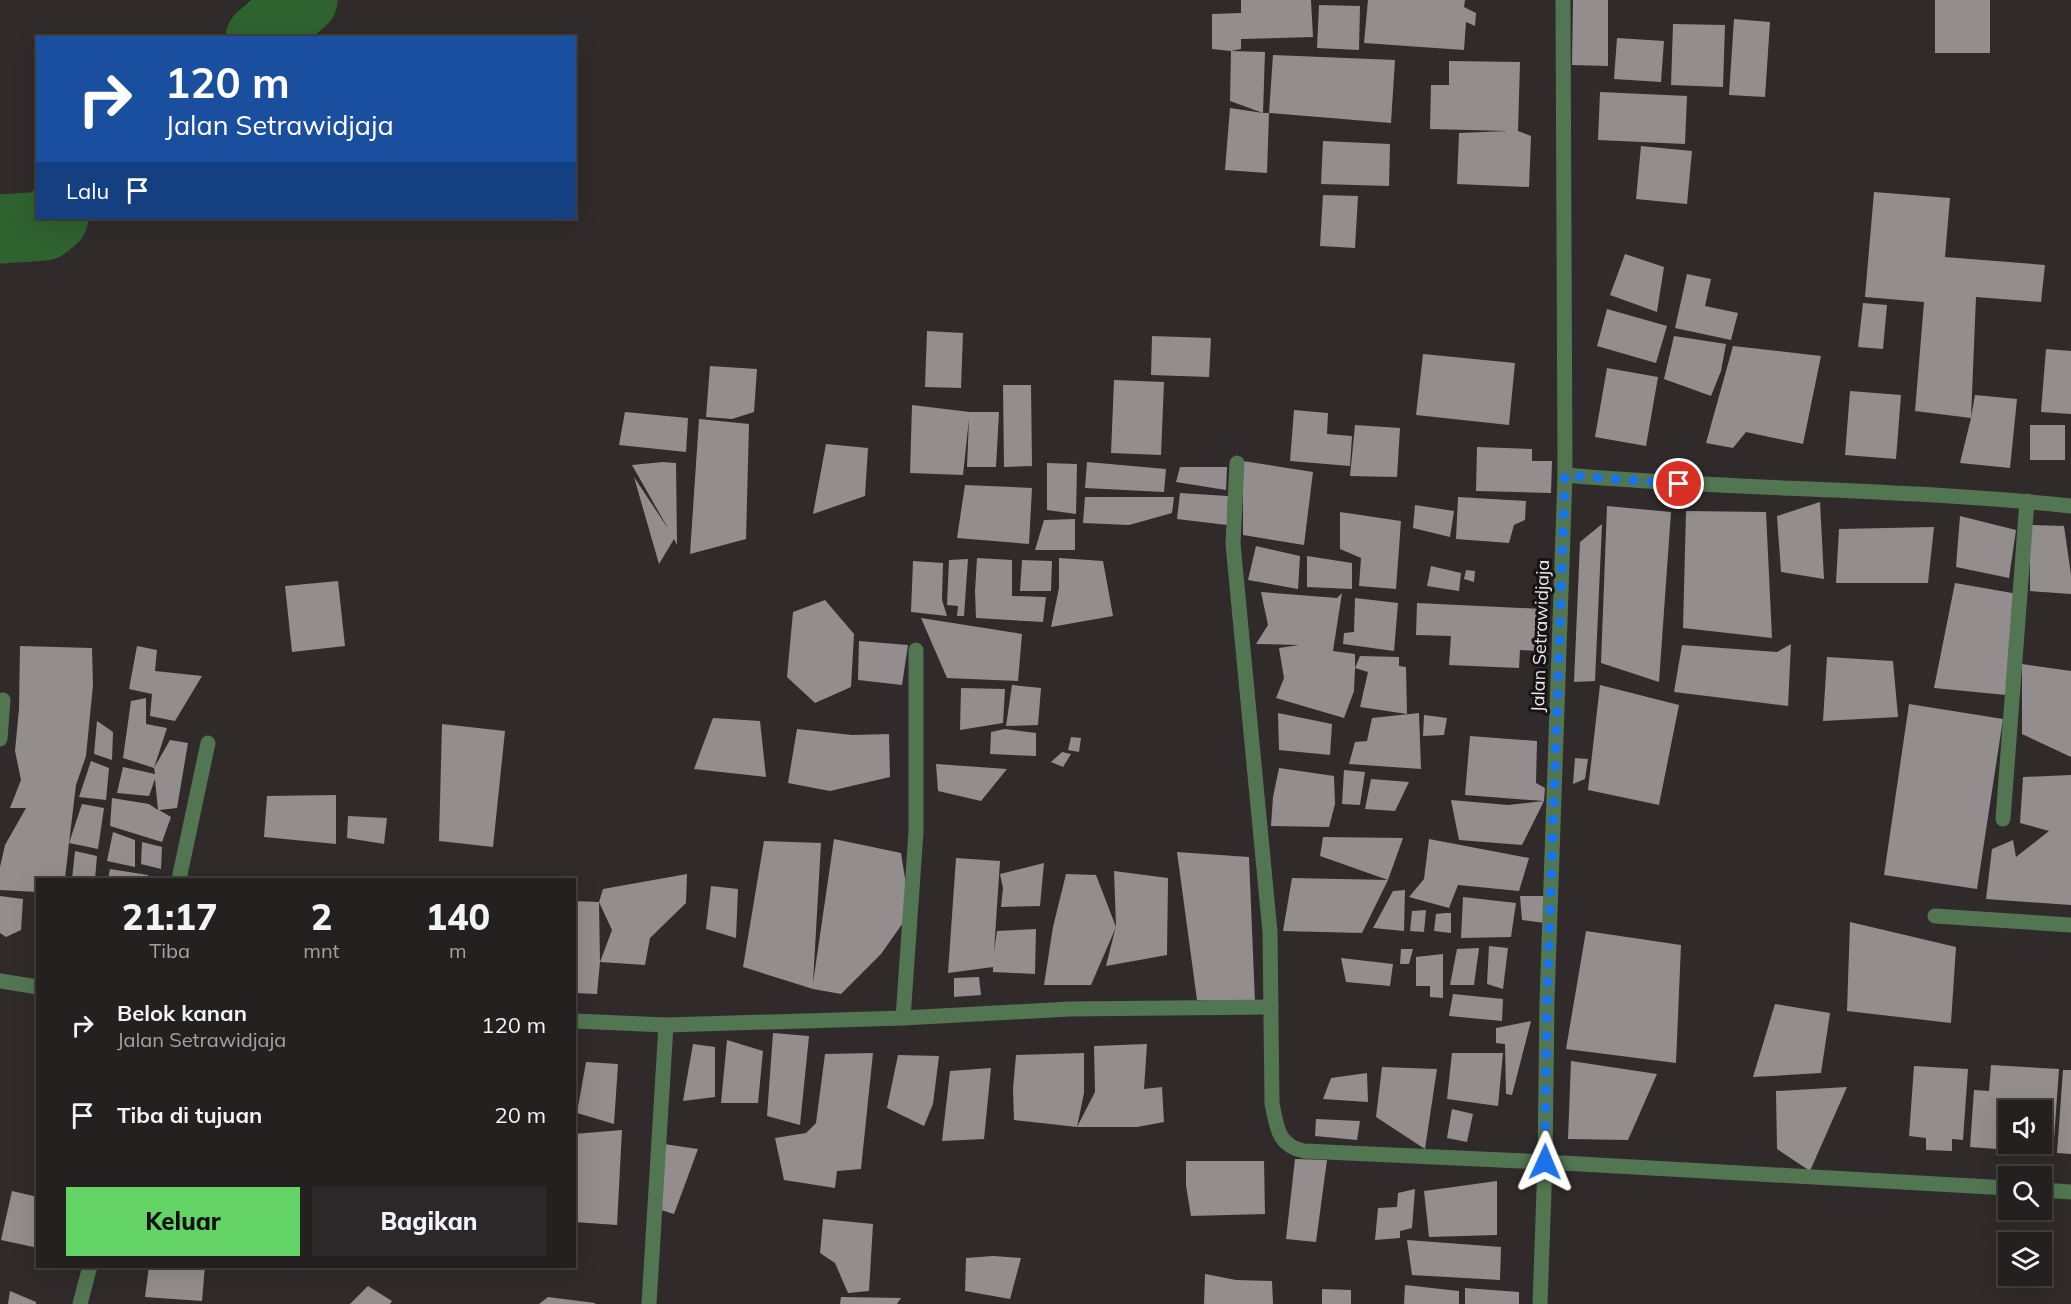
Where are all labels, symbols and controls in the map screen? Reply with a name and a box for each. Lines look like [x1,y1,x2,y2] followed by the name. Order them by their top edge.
[165,56,290,109] text: 120 m
[66,60,144,138] icon: right
[165,108,394,142] text: Jalan Setrawidjaja
[121,174,154,207] icon: arrive
[66,177,109,205] text: Lalu
[1653,458,1704,509] pin
[1662,467,1695,500] icon: arrive
[1526,559,1554,713] street label: Jalan Setrawidjaja
[122,894,218,939] text: 21:17
[311,894,332,939] text: 2
[425,894,490,939] text: 140
[149,938,190,963] text: Tiba
[303,938,340,963] text: mnt
[449,938,467,963] text: m
[117,999,247,1027] text: Belok kanan
[66,1009,99,1042] icon: right
[481,1011,546,1039] text: 120 m
[117,1027,286,1052] text: Jalan Setrawidjaja
[66,1099,99,1132] icon: arrive
[1998,1100,2052,1286] map controls
[1998,1100,2052,1154] button: sound
[117,1101,262,1129] text: Tiba di tujuan
[495,1101,546,1129] text: 20 m
[1513,1130,1577,1194] position arrow
[1998,1166,2052,1220] button: search
[66,1187,300,1256] button: Keluar
[312,1187,546,1256] button: Bagikan
[1998,1232,2052,1286] button: layers

